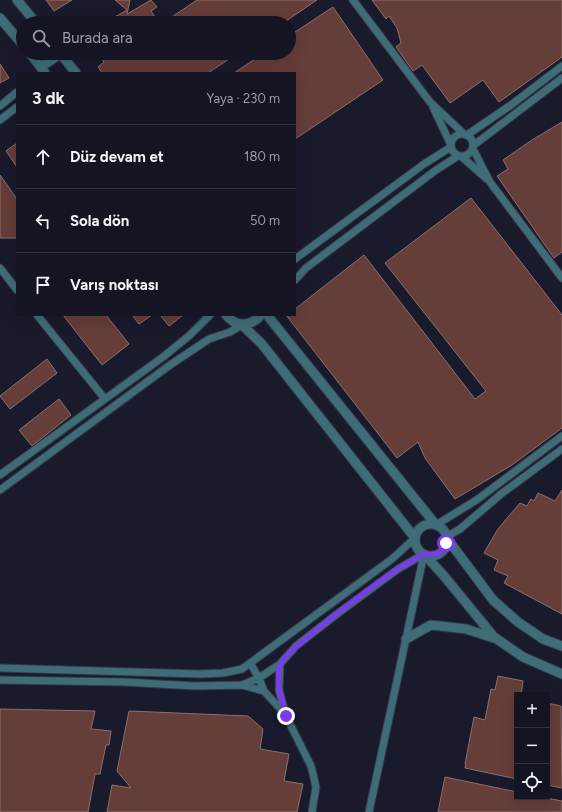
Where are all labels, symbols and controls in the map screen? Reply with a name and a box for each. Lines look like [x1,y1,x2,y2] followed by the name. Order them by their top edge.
[16,16,296,60] search box
[30,27,52,49] icon: search
[62,29,133,47] text: Burada ara
[32,88,65,108] text: 3 dk
[206,91,280,106] text: Yaya · 230 m
[32,146,54,168] icon: ahead
[70,148,164,166] text: Düz devam et
[244,149,280,164] text: 180 m
[32,210,54,232] icon: left
[70,212,129,230] text: Sola dön
[250,213,280,228] text: 50 m
[32,274,54,296] icon: arrive
[70,276,159,294] text: Varış noktası
[437,534,455,552] route start
[514,692,550,800] map controls
[514,692,550,728] button: +
[277,707,295,725] route end
[514,728,550,764] button: −
[514,764,550,800] button: locate

